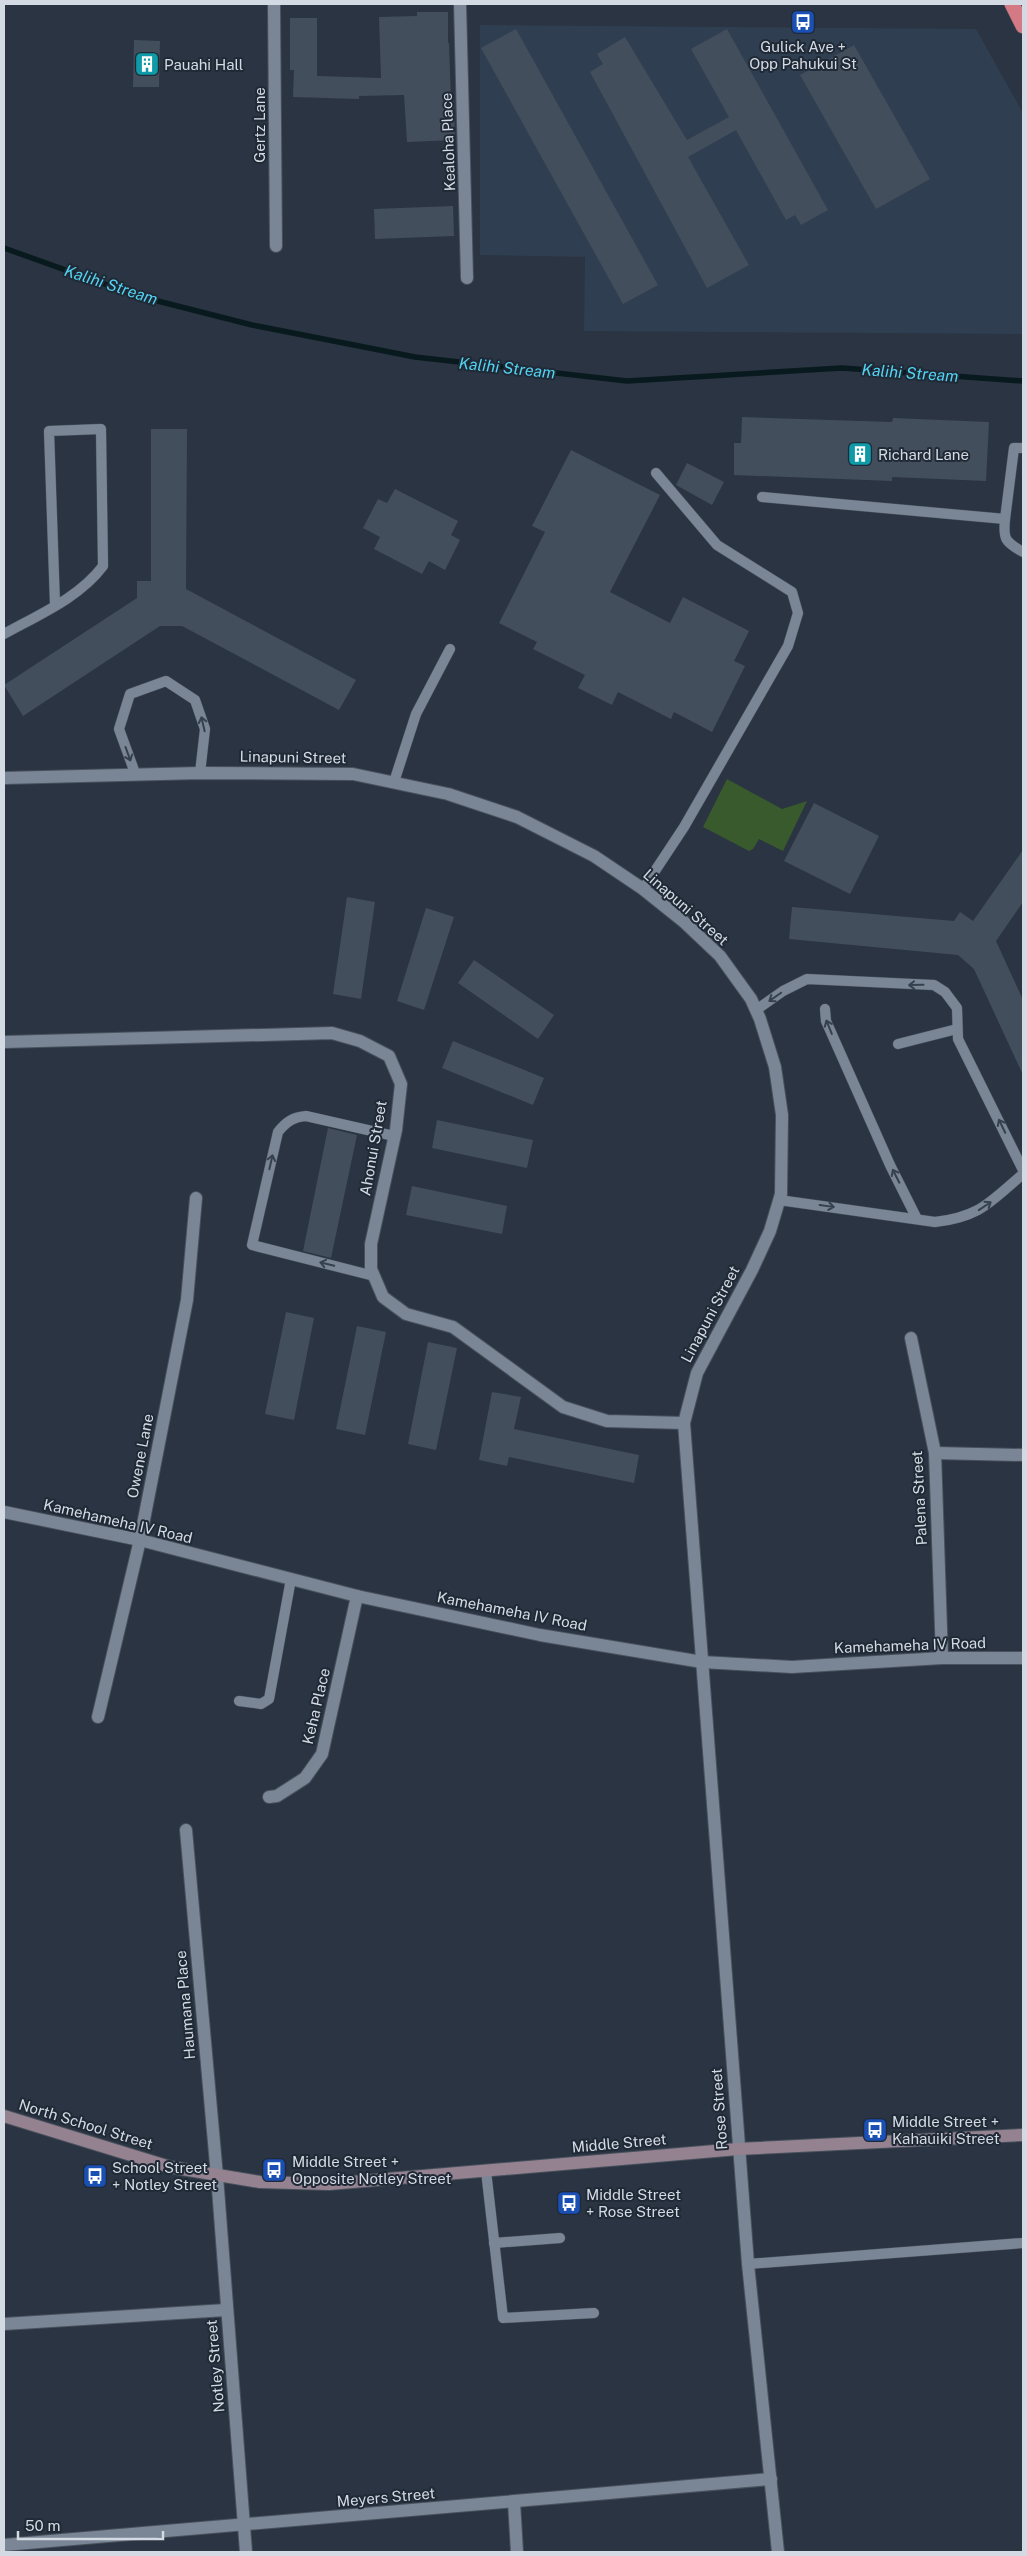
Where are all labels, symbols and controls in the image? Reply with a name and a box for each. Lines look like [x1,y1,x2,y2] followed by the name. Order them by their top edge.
[790,9,816,35] bus stop icon: Gulick Ave + Opp Pahukui St
[749,38,857,72] place label: Gulick Ave + Opp Pahukui St
[134,51,160,77] building icon: Pauahi Hall
[164,56,243,73] place label: Pauahi Hall
[251,87,268,163] street label: Gertz Lane
[438,92,458,192] street label: Kealoha Place
[62,261,160,309] water label: Kalihi Stream
[458,353,556,383] water label: Kalihi Stream
[861,360,959,386] water label: Kalihi Stream
[847,441,873,467] building icon: Richard Lane
[878,446,969,463] place label: Richard Lane
[198,717,207,733] one-way arrow
[124,746,133,761] one-way arrow
[239,748,347,766] street label: Linapuni Street
[640,866,732,949] street label: Linapuni Street
[908,980,924,990] one-way arrow
[768,992,782,1002] one-way arrow
[824,1020,833,1036] one-way arrow
[356,1099,390,1197] street label: Ahonui Street
[996,1119,1006,1134] one-way arrow
[267,1154,276,1170] one-way arrow
[890,1169,900,1184] one-way arrow
[978,1201,992,1211] one-way arrow
[819,1202,835,1212] one-way arrow
[319,1259,335,1268] one-way arrow
[677,1263,743,1365] street label: Linapuni Street
[123,1412,157,1500] street label: Owene Lane
[908,1450,930,1546] street label: Palena Street
[42,1496,194,1546] street label: Kamehameha IV Road
[436,1588,588,1634] street label: Kamehameha IV Road
[834,1634,986,1656] street label: Kamehameha IV Road
[299,1666,333,1746] street label: Keha Place
[172,1950,198,2060] street label: Haumana Place
[708,2067,730,2150] street label: Rose Street
[17,2096,155,2153] street label: North School Street
[892,2113,1000,2147] place label: Middle Street + Kahauiki Street
[862,2117,888,2143] bus stop icon: Middle Street + Kahauiki Street
[571,2130,667,2156] street label: Middle Street
[292,2153,452,2187] place label: Middle Street + Opposite Notley Street
[261,2157,287,2183] bus stop icon: Middle Street + Opposite Notley Street
[112,2159,217,2193] place label: School Street + Notley Street
[82,2163,108,2189] bus stop icon: School Street + Notley Street
[586,2186,681,2220] place label: Middle Street + Rose Street
[556,2190,582,2216] bus stop icon: Middle Street + Rose Street
[202,2319,228,2413] street label: Notley Street
[336,2484,436,2510] street label: Meyers Street
[18,2508,162,2540] scale bar
[25,2517,60,2534] text: 50 m

